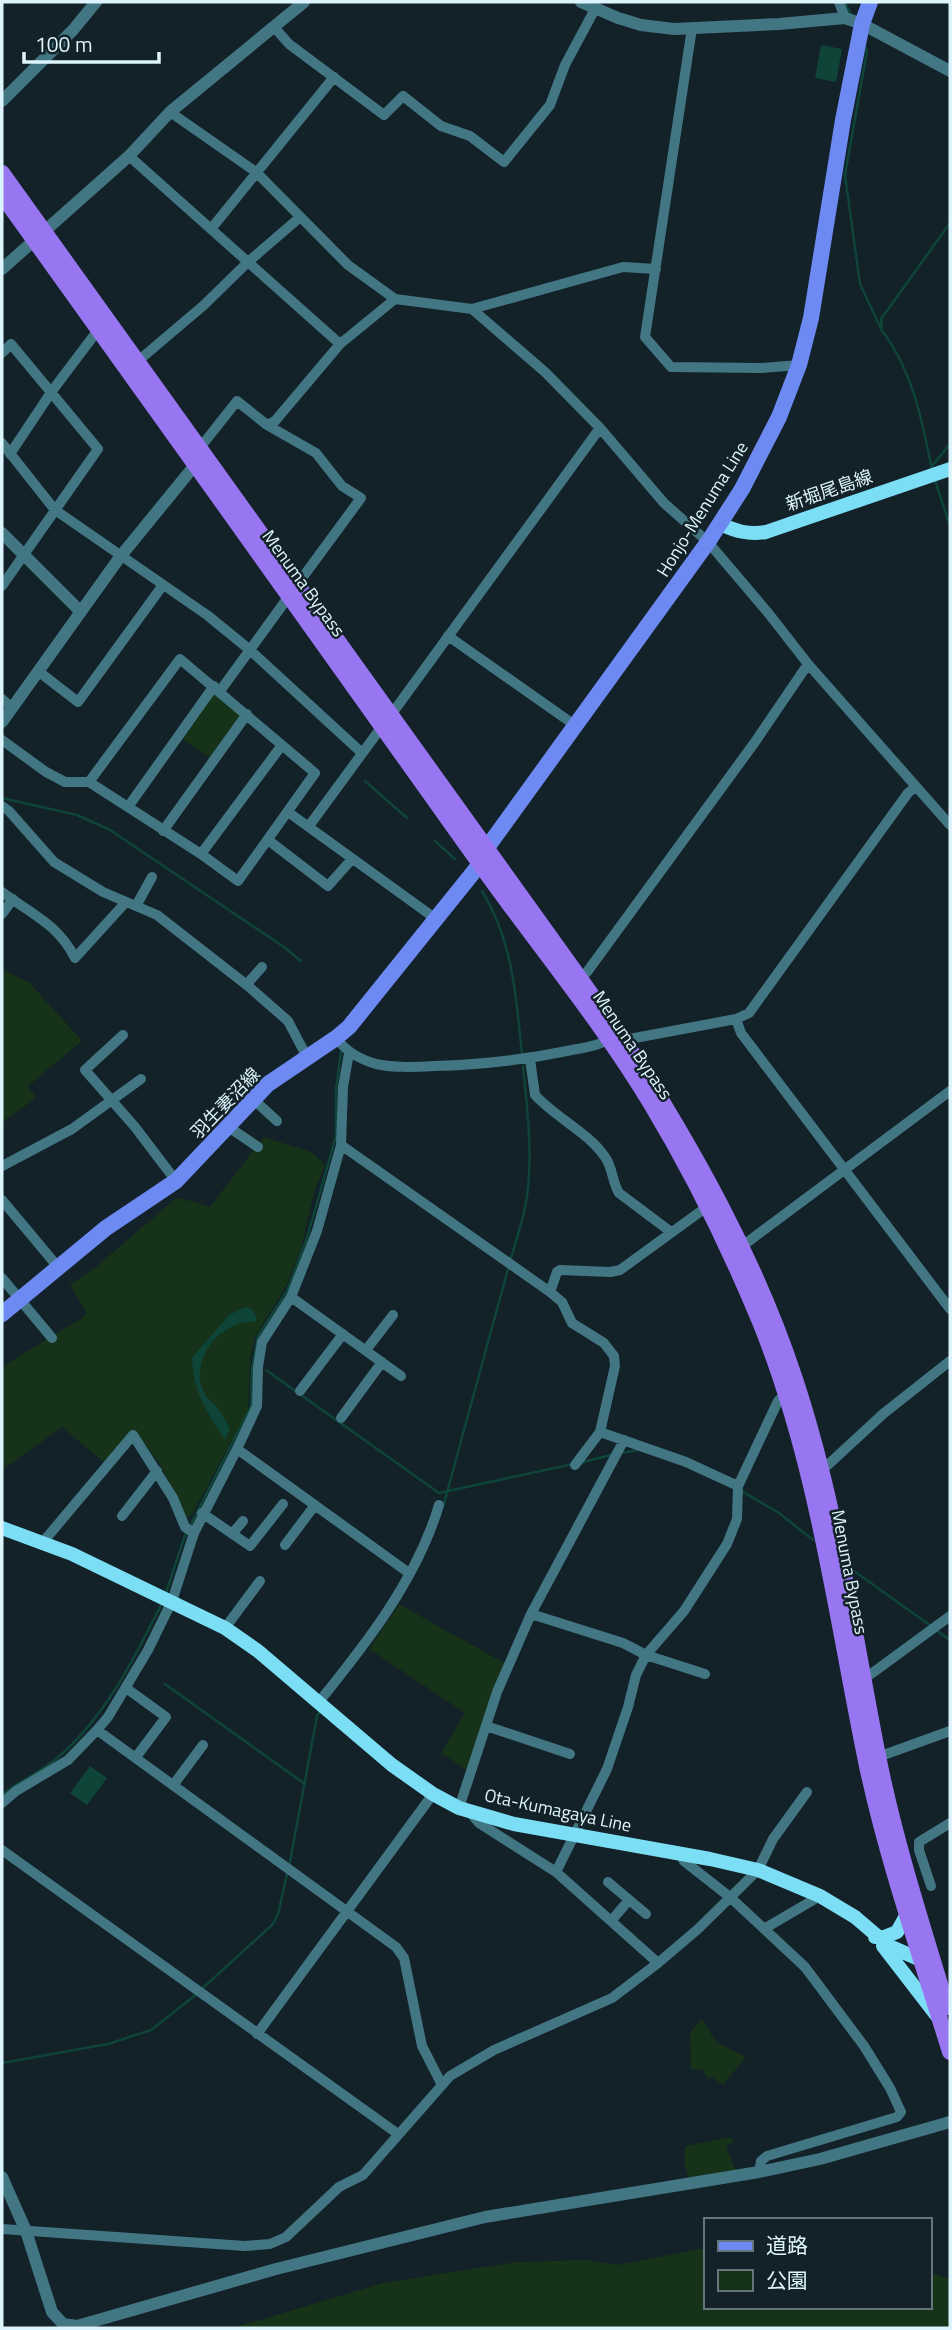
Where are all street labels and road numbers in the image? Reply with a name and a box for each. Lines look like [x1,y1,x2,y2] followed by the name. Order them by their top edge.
[649,436,755,582] street label: Honjo-Menuma Line
[782,463,876,517] street label: 新堀尾島線
[256,524,352,642] street label: Menuma Bypass
[586,985,680,1105] street label: Menuma Bypass
[184,1061,266,1145] street label: 羽生妻沼線
[825,1507,875,1637] street label: Menuma Bypass
[482,1781,634,1839] street label: Ota-Kumagaya Line

